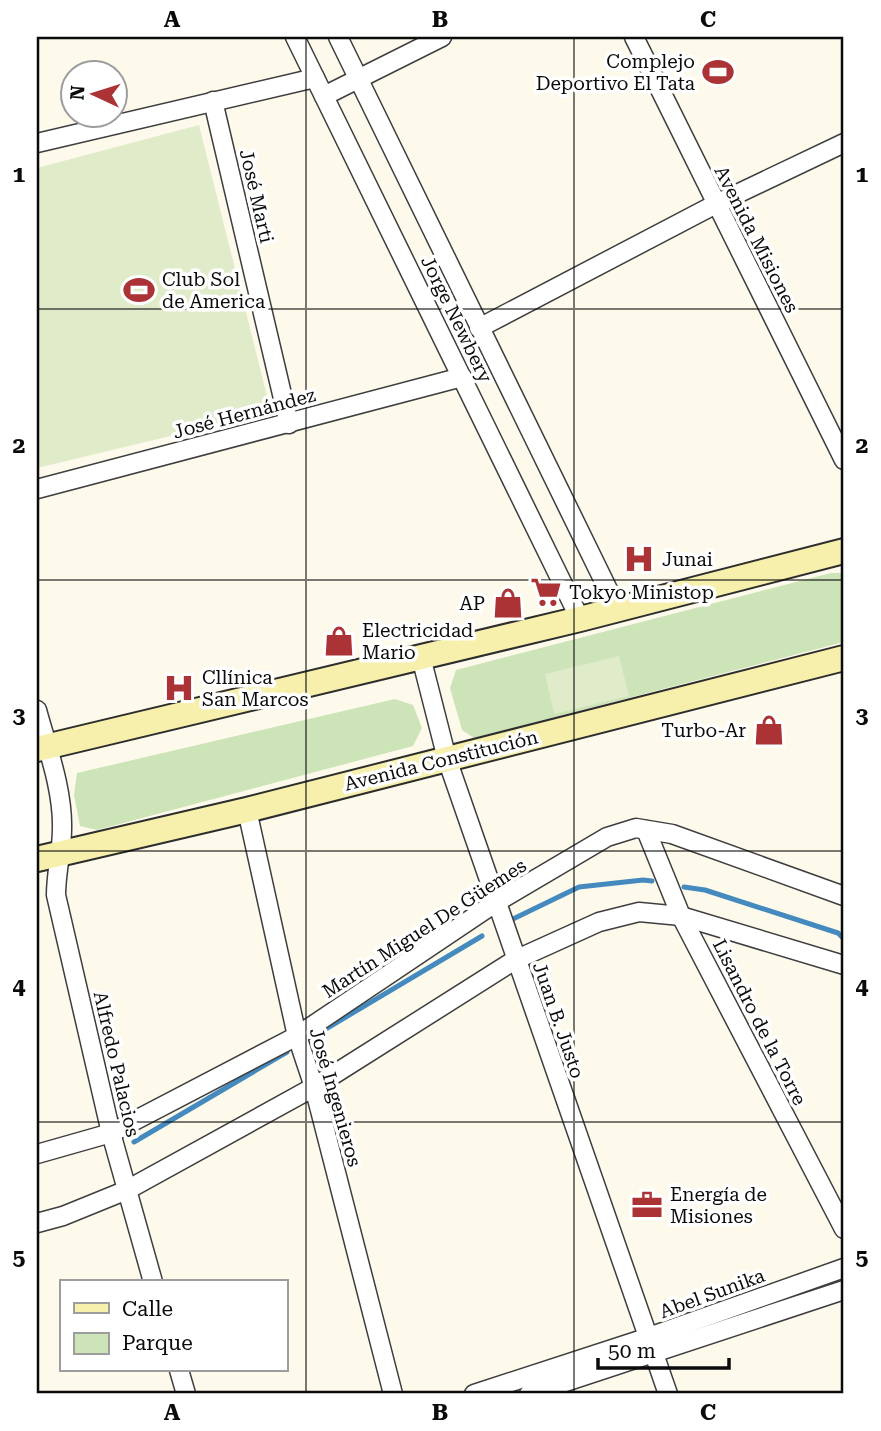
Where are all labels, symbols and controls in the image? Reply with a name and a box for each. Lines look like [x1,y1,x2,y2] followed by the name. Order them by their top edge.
[164,6,181,33] text: A
[432,6,448,33] text: B
[700,6,716,33] text: C
[536,50,696,95] place label: Complejo Deportivo El Tata
[701,55,735,89] sports icon: Complejo Deportivo El Tata
[60,60,130,130] north arrow
[66,84,90,101] text: N
[235,147,278,245] street label: José Marti
[13,161,26,188] text: 1
[856,161,869,188] text: 1
[710,162,804,317] street label: Avenida Misiones
[416,252,498,387] street label: Jorge Newbery
[162,268,266,313] place label: Club Sol de America
[122,273,156,307] sports icon: Club Sol de America
[170,383,318,444] street label: José Hernández
[13,432,25,459] text: 2
[856,432,868,459] text: 2
[622,542,656,576] hospital icon: Junai
[662,548,713,571] place label: Junai
[529,575,563,609] supermarket icon: Tokyo Ministop
[569,581,714,604] place label: Tokyo Ministop
[491,586,525,620] shop icon: AP
[459,592,485,615] place label: AP
[362,619,473,664] place label: Electricidad Mario
[322,624,356,658] shop icon: Electricidad Mario
[202,666,308,711] place label: Cllínica San Marcos
[162,671,196,705] hospital icon: Cllínica San Marcos
[13,702,26,729] text: 3
[856,702,869,729] text: 3
[752,713,786,747] shop icon: Turbo-Ar
[661,719,746,742] place label: Turbo-Ar
[342,725,540,796] street label: Avenida Constitución
[318,854,531,1003] street label: Martín Miguel De Güemes
[708,935,811,1109] street label: Lisandro de la Torre
[528,959,589,1081] street label: Juan B. Justo
[13,973,26,1000] text: 4
[856,973,869,1000] text: 4
[89,989,144,1139] street label: Alfredo Palacios
[305,1025,366,1169] street label: José Ingenieros
[670,1183,767,1228] place label: Energía de Misiones
[630,1188,664,1222] office icon: Energía de Misiones
[13,1244,26,1271] text: 5
[856,1244,869,1271] text: 5
[656,1264,769,1323] street label: Abel Sunika
[60,1280,287,1372] legend
[122,1297,173,1321] text: Calle
[598,1326,729,1370] scale bar
[122,1331,193,1355] text: Parque
[608,1339,656,1363] text: 50 m
[164,1399,181,1426] text: A
[432,1399,448,1426] text: B
[700,1399,716,1426] text: C

